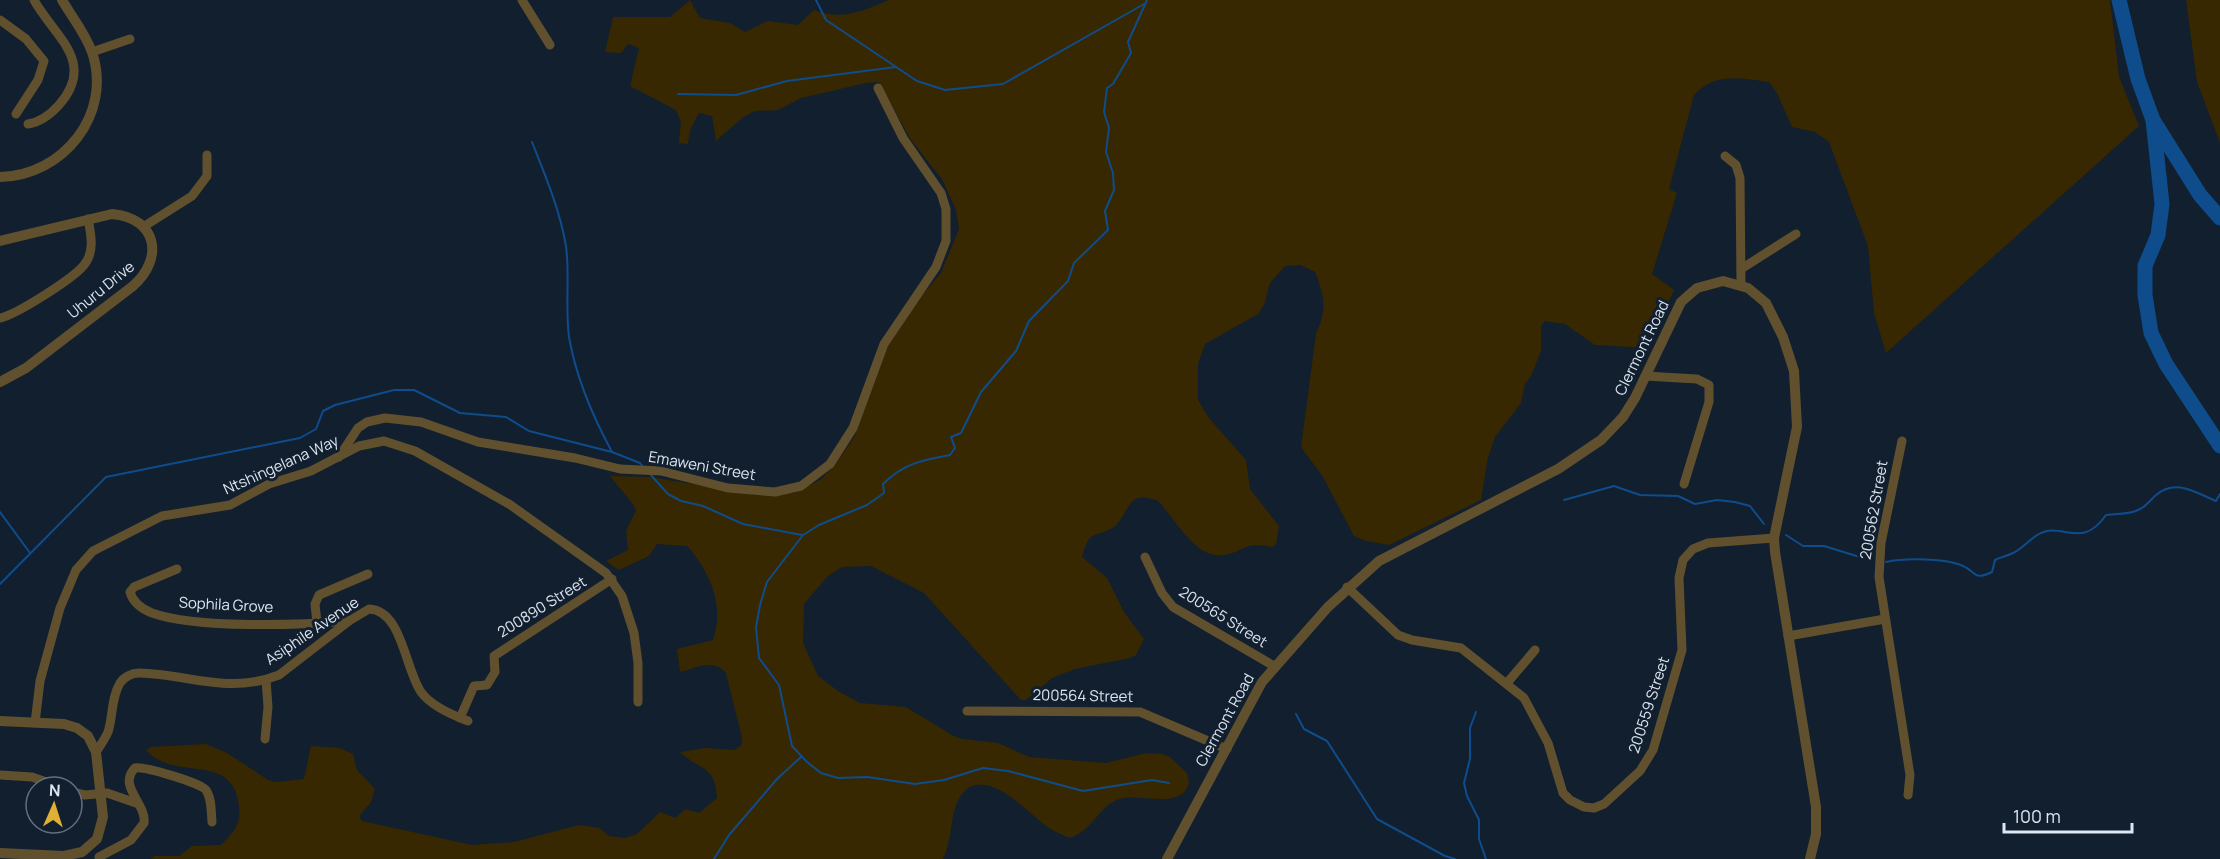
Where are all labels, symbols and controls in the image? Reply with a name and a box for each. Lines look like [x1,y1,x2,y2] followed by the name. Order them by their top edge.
[63,256,139,323] street label: Uhuru Drive
[1609,297,1674,399] street label: Clermont Road
[220,430,342,499] street label: Ntshingelana Way
[647,446,757,485] street label: Emaweni Street
[1854,459,1893,561] street label: 200562 Street
[493,571,590,642] street label: 200890 Street
[1175,581,1271,652] street label: 200565 Street
[261,591,363,670] street label: Asiphile Avenue
[178,592,274,617] street label: Sophila Grove
[1623,654,1674,756] street label: 200559 Street
[1190,669,1259,770] street label: Clermont Road
[1032,684,1134,707] street label: 200564 Street
[24,775,84,835] north arrow
[48,779,61,801] text: N
[2004,796,2132,834] scale bar
[2013,804,2061,828] text: 100 m

